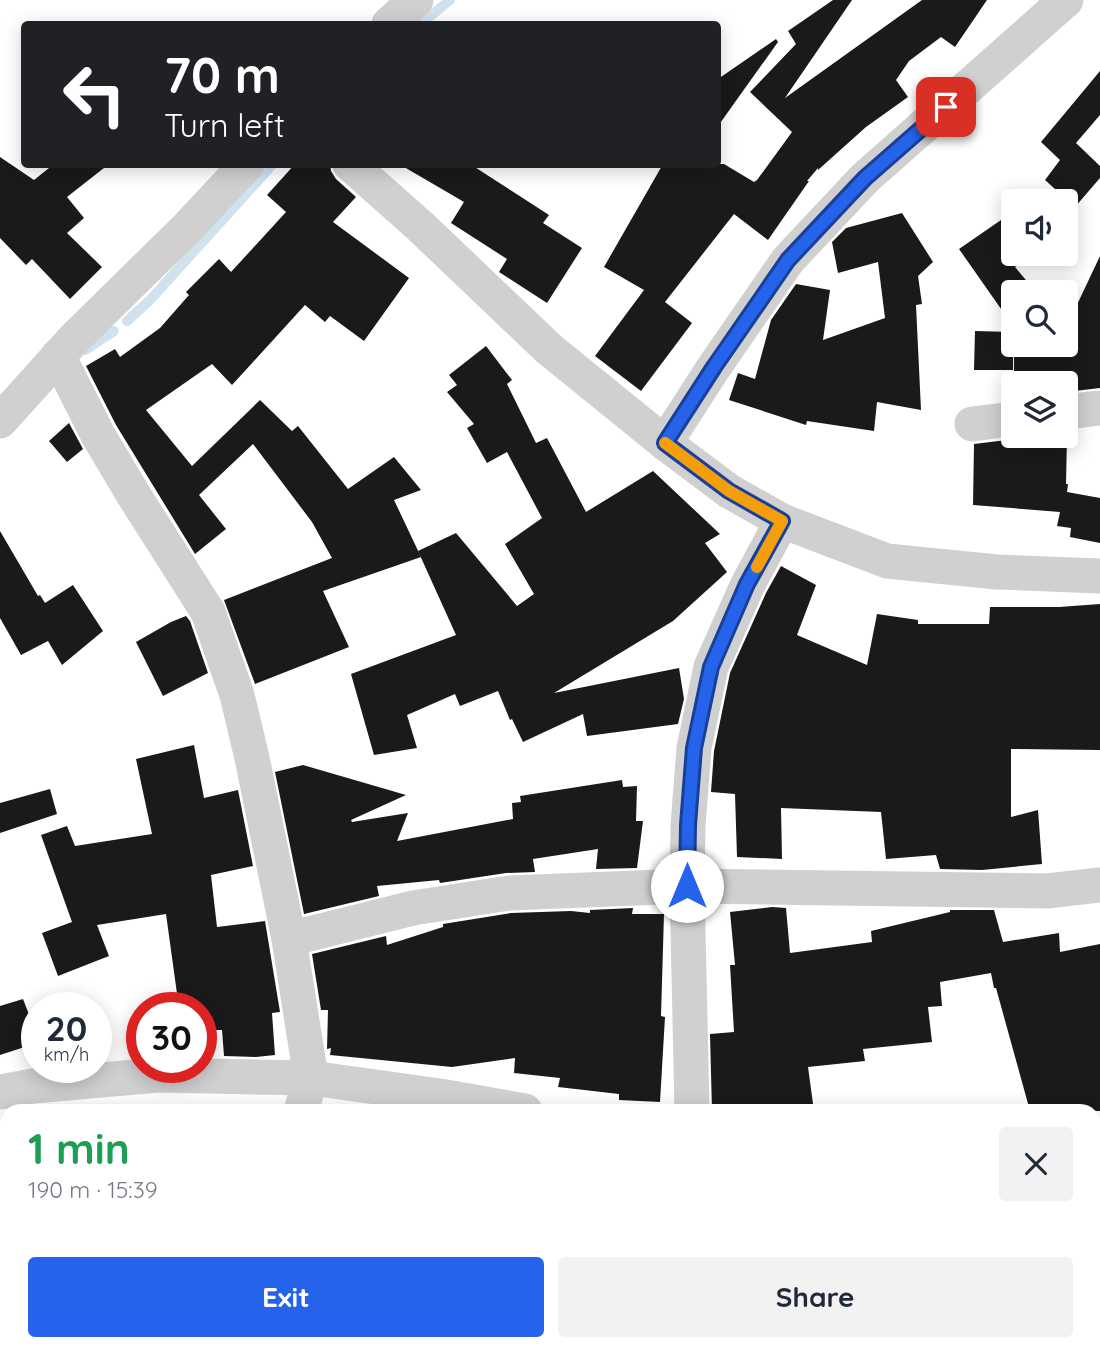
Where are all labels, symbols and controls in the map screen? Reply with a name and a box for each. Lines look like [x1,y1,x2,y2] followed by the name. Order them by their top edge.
[164,44,280,105] text: 70 m
[49,49,140,140] icon: left
[916,77,976,137] pin
[927,88,965,126] icon: arrive
[164,105,285,145] text: Turn left
[1001,189,1078,448] map controls
[1001,189,1078,266] button: sound
[1001,280,1078,357] button: search
[1001,371,1078,448] button: layers
[650,849,724,923] position arrow
[126,992,217,1083] speed limit sign: 30
[46,1006,87,1050] text: 20
[44,1043,89,1066] text: km/h
[28,1122,130,1175] text: 1 min
[999,1127,1073,1201] button: close
[28,1175,158,1204] text: 190 m · 15:39
[28,1257,544,1337] button: Exit
[558,1257,1073,1337] button: Share

